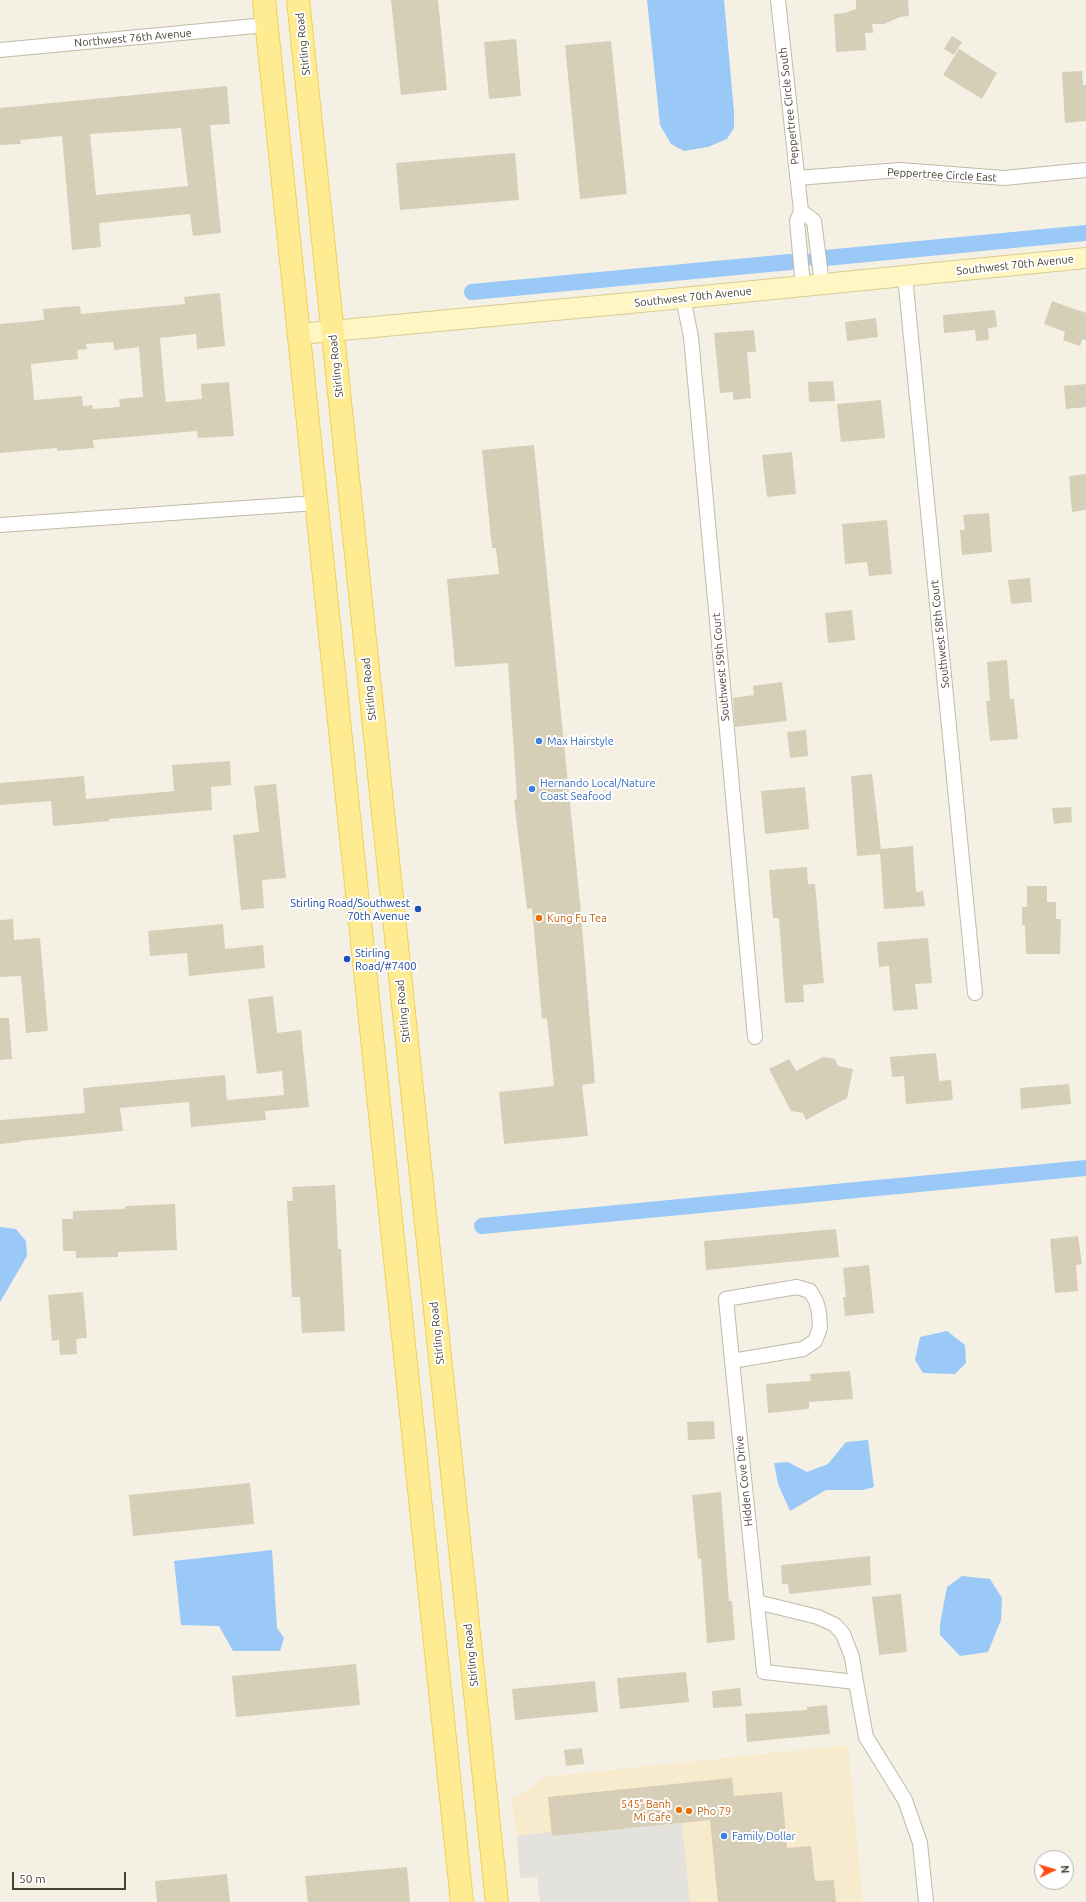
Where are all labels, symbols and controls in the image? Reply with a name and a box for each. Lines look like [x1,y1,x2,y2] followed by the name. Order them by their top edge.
[293,12,313,76] street label: Stirling Road
[74,26,192,50] street label: Northwest 76th Avenue
[776,47,802,165] street label: Peppertree Circle South
[887,166,997,184] street label: Peppertree Circle East
[956,252,1074,278] street label: Southwest 70th Avenue
[634,284,752,310] street label: Southwest 70th Avenue
[326,334,346,398] street label: Stirling Road
[928,579,952,689] street label: Southwest 58th Court
[710,612,732,722] street label: Southwest 59th Court
[359,657,379,721] street label: Stirling Road
[547,734,614,748] place label: Max Hairstyle
[534,736,544,746] marker: Max Hairstyle
[540,776,656,802] place label: Hernando Local/Nature Coast Seafood
[527,784,537,794] marker: Hernando Local/Nature Coast Seafood
[290,896,410,922] place label: Stirling Road/Southwest 70th Avenue
[413,904,423,914] marker: Stirling Road/Southwest 70th Avenue
[547,911,607,925] place label: Kung Fu Tea
[534,913,544,923] marker: Kung Fu Tea
[355,946,416,972] place label: Stirling Road/#7400
[342,954,352,964] marker: Stirling Road/#7400
[393,979,413,1043] street label: Stirling Road
[427,1301,447,1365] street label: Stirling Road
[733,1435,755,1527] street label: Hidden Cove Drive
[461,1623,481,1687] street label: Stirling Road
[621,1797,671,1823] place label: 545° Banh Mi Cafe
[697,1804,731,1818] place label: Pho 79
[674,1805,684,1815] marker: 545° Banh Mi Cafe
[684,1806,694,1816] marker: Pho 79
[732,1829,796,1843] place label: Family Dollar
[719,1831,729,1841] marker: Family Dollar
[1034,1850,1074,1890] north arrow
[14,1864,128,1890] scale bar
[1059,1865,1071,1874] text: N
[19,1872,46,1885] text: 50 m

